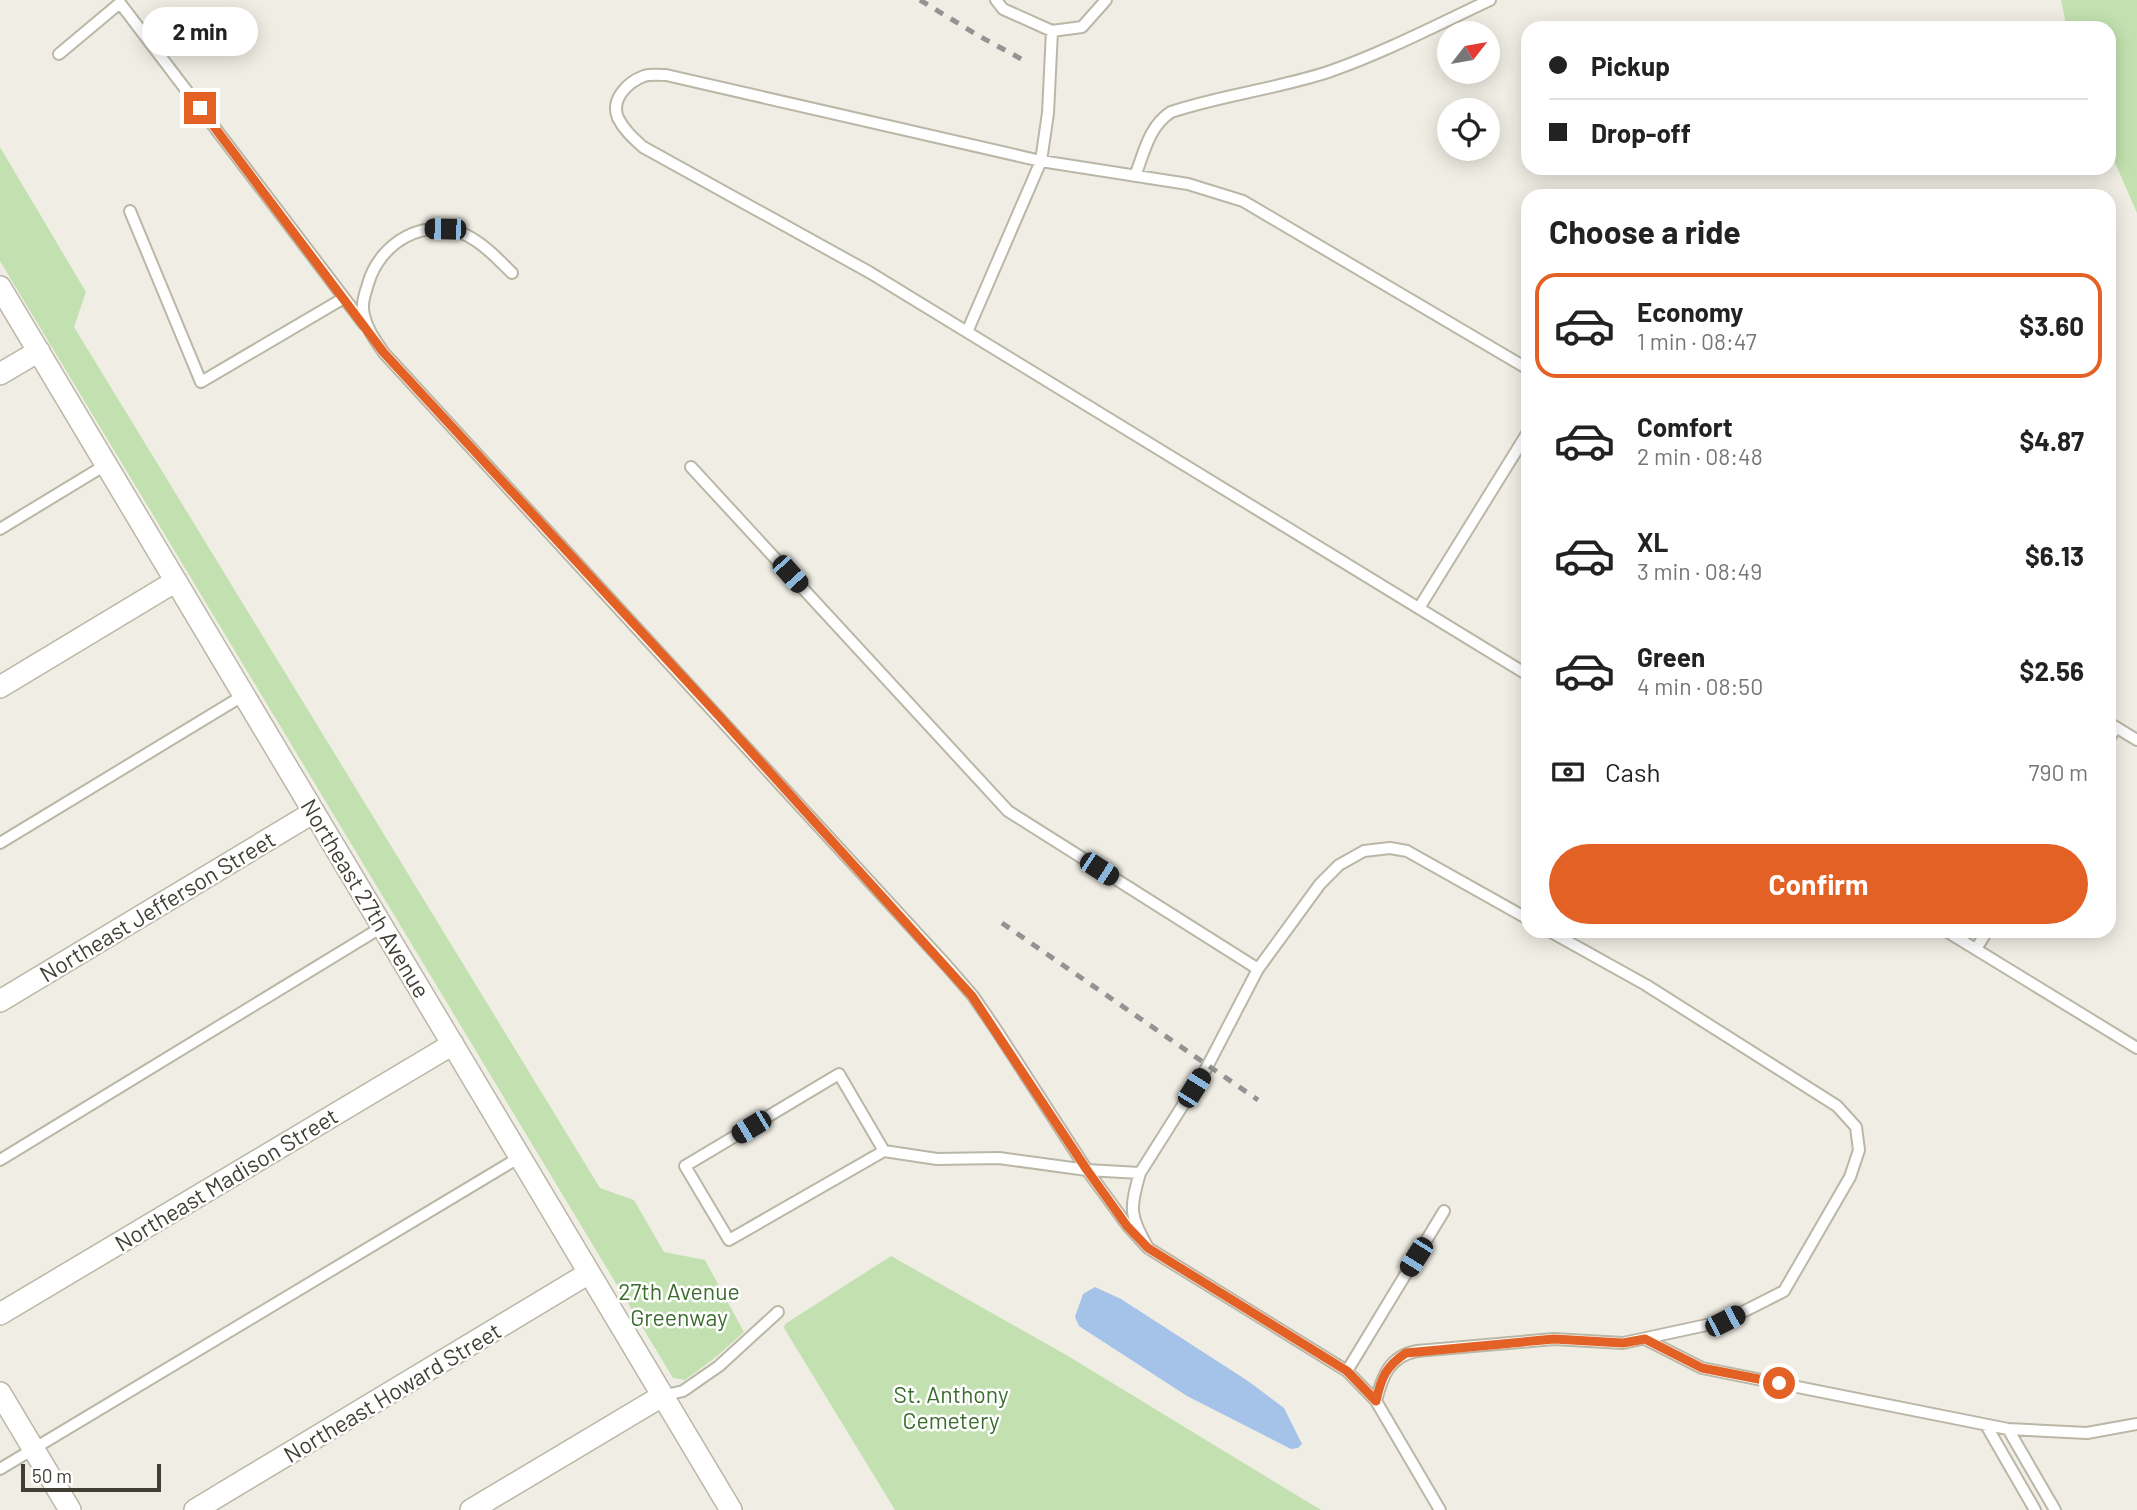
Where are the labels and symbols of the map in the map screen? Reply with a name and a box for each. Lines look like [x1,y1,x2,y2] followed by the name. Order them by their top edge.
[142,7,258,56] callout: 2 min
[1437,21,1500,84] north arrow
[184,92,216,124] route end
[424,218,467,240] car
[769,551,812,597] car
[296,794,436,1002] street label: Northeast 27th Avenue
[34,824,280,988] street label: Northeast Jefferson Street
[1076,849,1123,889] car
[1174,1065,1215,1111] car
[109,1101,343,1257] street label: Northeast Madison Street
[728,1107,775,1147] car
[1396,1234,1437,1280] car
[618,1277,740,1331] park label: 27th Avenue Greenway
[1702,1302,1749,1340] car
[278,1316,506,1468] street label: Northeast Howard Street
[1763,1367,1795,1399] route start
[893,1380,1009,1434] park label: St. Anthony Cemetery
[21,1461,161,1493] scale bar

